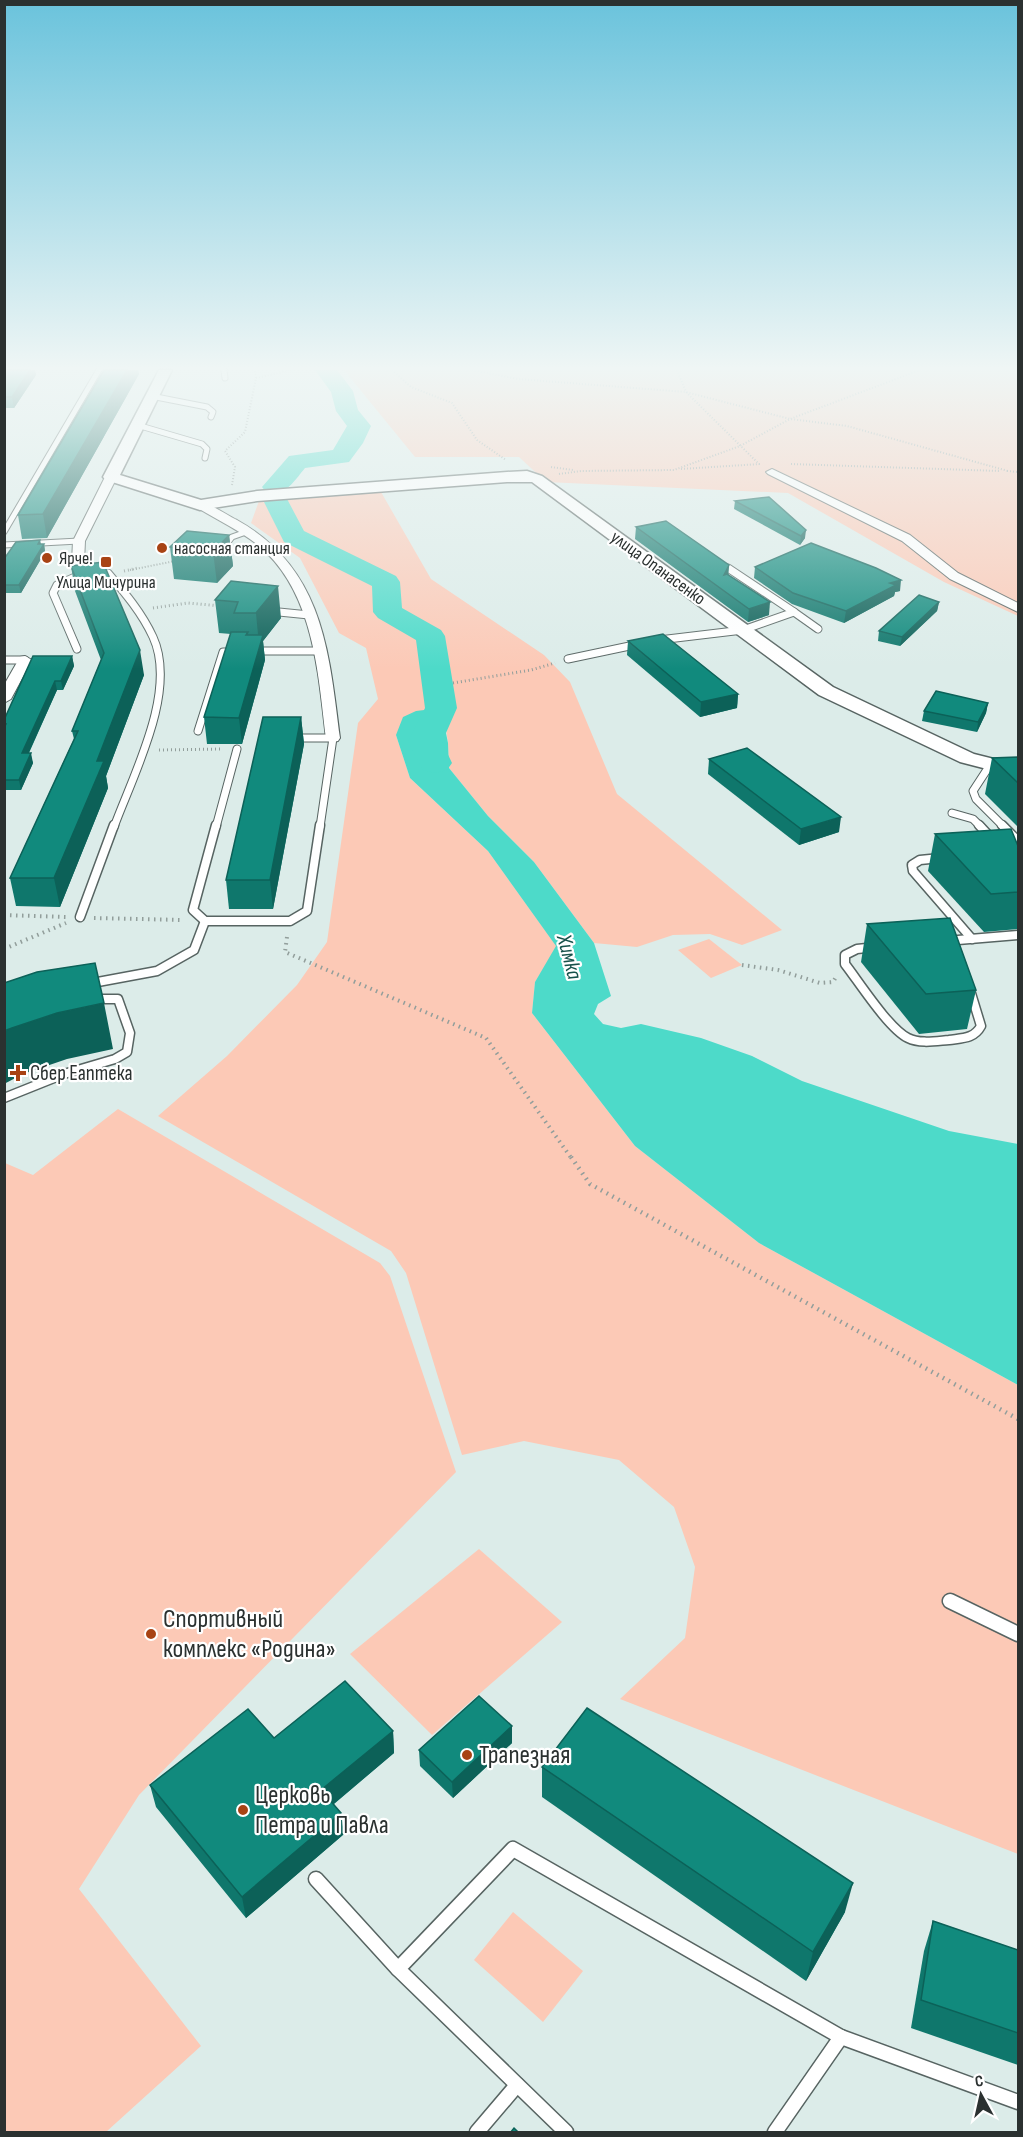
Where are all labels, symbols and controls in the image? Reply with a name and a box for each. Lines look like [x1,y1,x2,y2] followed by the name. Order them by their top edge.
[607,527,709,609] street label: улица Опанасенко
[174,538,290,559] place label: насосная станция
[155,541,169,555] marker: насосная станция
[59,548,93,569] place label: Ярче!
[40,551,54,565] marker: Ярче!
[99,555,113,569] marker: Улица Мичурина
[56,572,156,593] place label: Улица Мичурина
[550,931,588,982] water label: Химка
[30,1061,133,1086] place label: Сбер Еаптека
[11,1066,25,1080] marker: Сбер Еаптека
[163,1604,336,1665] place label: Спортивный комплекс «Родина»
[144,1627,158,1641] marker: Спортивный комплекс «Родина»
[479,1740,570,1771] place label: Трапезная
[460,1748,474,1762] marker: Трапезная
[255,1780,389,1841] place label: Церковь Петра и Павла
[236,1803,250,1817] marker: Церковь Петра и Павла
[951,2065,1011,2125] north arrow
[974,2072,985,2092] text: С

